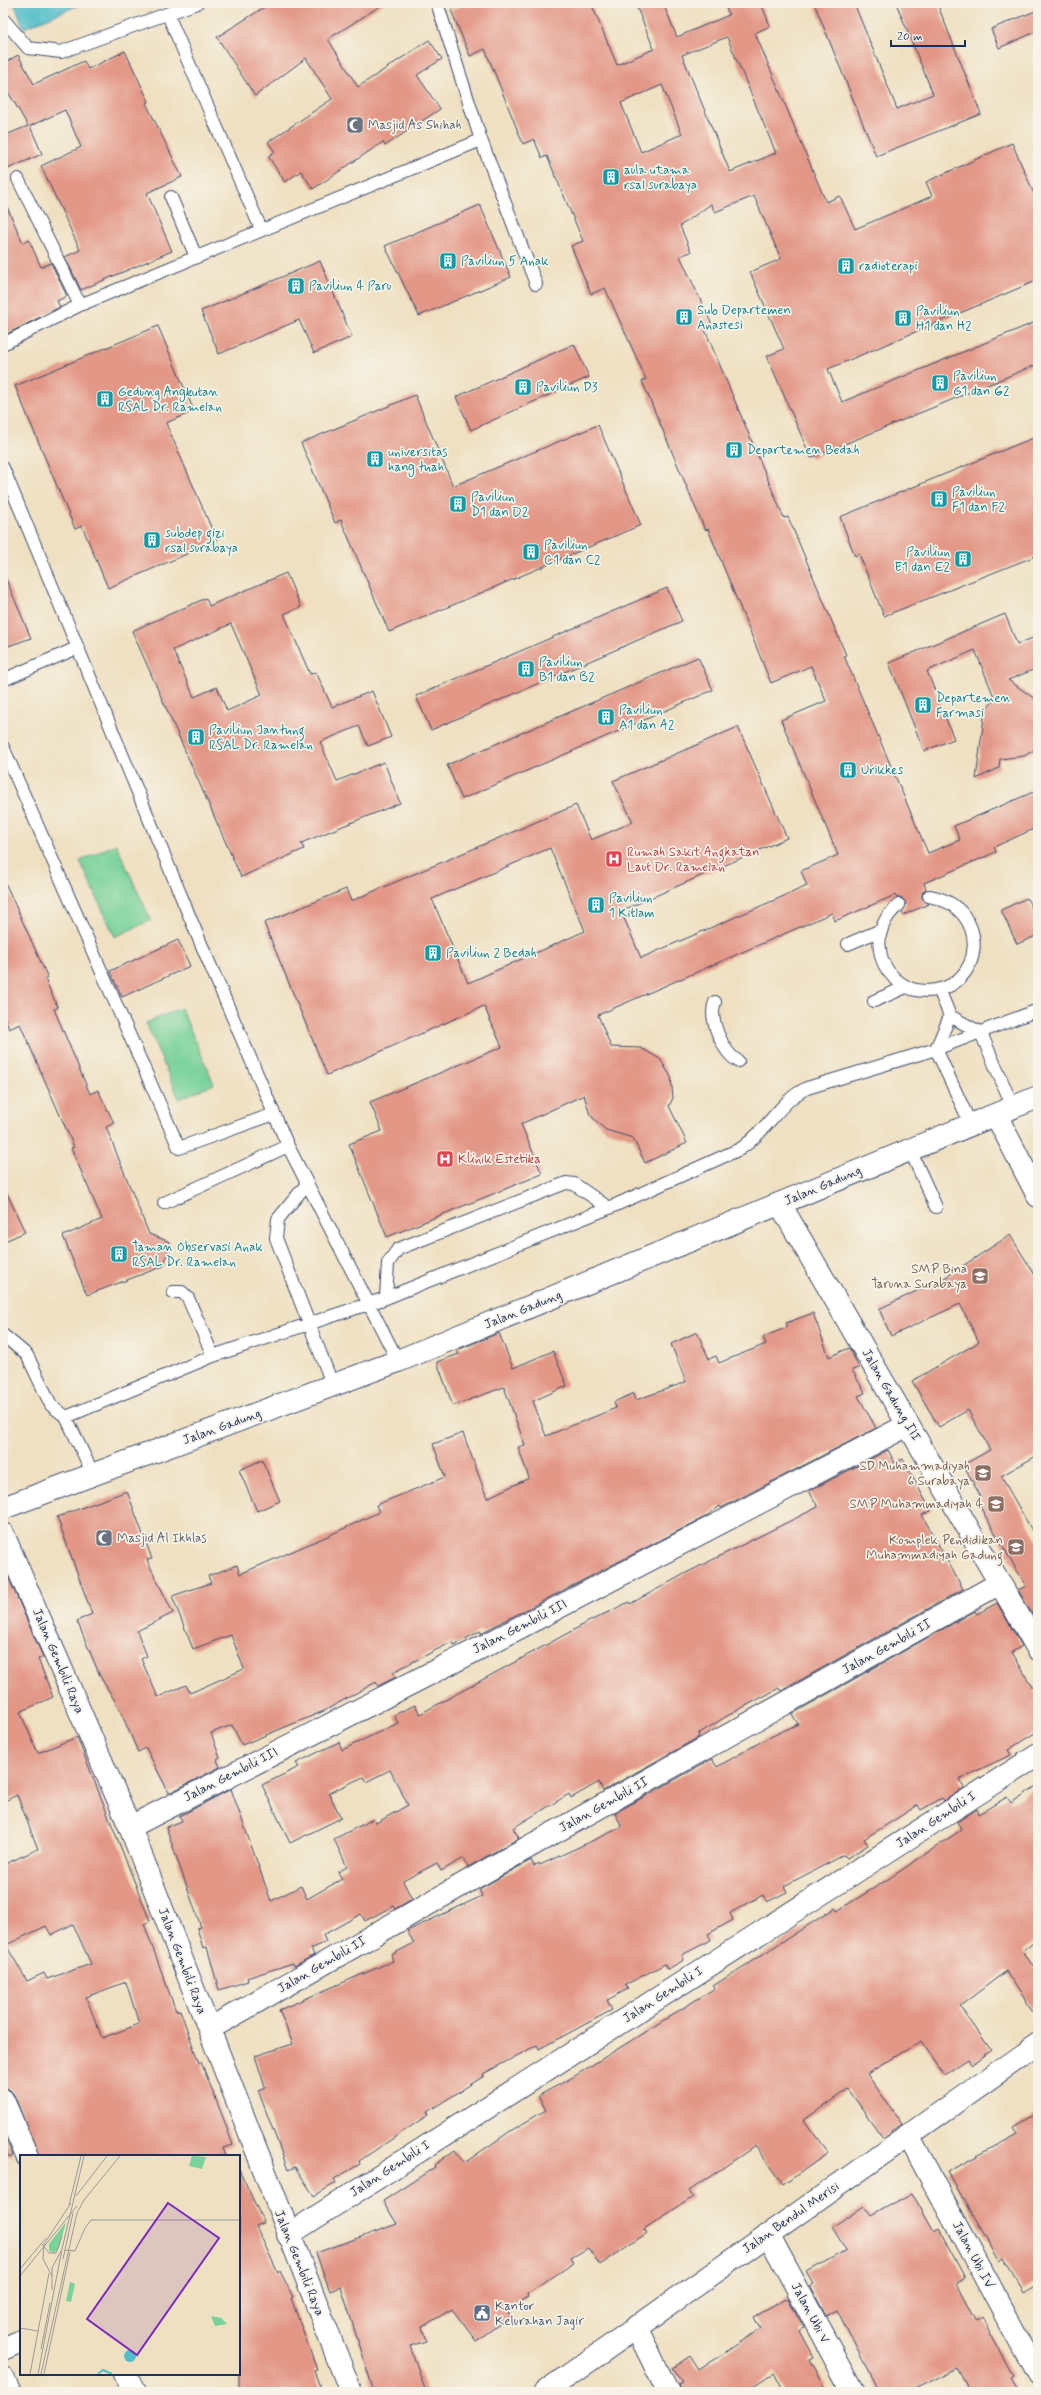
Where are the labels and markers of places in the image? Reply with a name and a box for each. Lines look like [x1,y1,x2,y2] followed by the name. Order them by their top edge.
[345,115,365,135] mosque icon: Masjid As Shihah
[368,117,462,134] place label: Masjid As Shihah
[624,162,697,194] place label: aula utama rsal surabaya
[601,167,621,187] building icon: aula utama rsal surabaya
[438,251,458,271] building icon: Paviliun 5 Anak
[461,253,549,270] place label: Paviliun 5 Anak
[836,256,856,276] building icon: radioterapi
[859,258,918,275] place label: radioterapi
[286,276,306,296] building icon: Paviliun 4 Paru
[309,278,392,295] place label: Paviliun 4 Paru
[697,302,791,334] place label: Sub Departemen Anastesi
[916,303,972,335] place label: Paviliun H1 dan H2
[674,307,694,327] building icon: Sub Departemen Anastesi
[893,308,913,328] building icon: Paviliun H1 dan H2
[953,368,1010,400] place label: Paviliun G1 dan G2
[930,373,950,393] building icon: Paviliun G1 dan G2
[513,377,533,397] building icon: Paviliun D3
[536,379,598,396] place label: Paviliun D3
[118,384,222,416] place label: Gedung Angkutan RSAL Dr. Ramelan
[95,389,115,409] building icon: Gedung Angkutan RSAL Dr. Ramelan
[724,440,744,460] building icon: Departemen Bedah
[747,442,860,459] place label: Departemen Bedah
[388,444,447,477] place label: universitas hang tuah
[365,449,385,469] building icon: universitas hang tuah
[952,484,1005,516] place label: Paviliun F1 dan F2
[471,489,529,521] place label: Paviliun D1 dan D2
[929,489,949,509] building icon: Paviliun F1 dan F2
[448,494,468,514] building icon: Paviliun D1 dan D2
[165,525,238,557] place label: subdep gizi rsal surabaya
[142,530,162,550] building icon: subdep gizi rsal surabaya
[544,537,601,569] place label: Paviliun C1 dan C2
[521,542,541,562] building icon: Paviliun C1 dan C2
[894,544,951,576] place label: Paviliun E1 dan E2
[953,549,973,569] building icon: Paviliun E1 dan E2
[539,654,595,686] place label: Paviliun B1 dan B2
[516,659,536,679] building icon: Paviliun B1 dan B2
[936,690,1011,722] place label: Departemen Farmasi
[913,695,933,715] building icon: Departemen Farmasi
[619,702,675,734] place label: Paviliun A1 dan A2
[596,707,616,727] building icon: Paviliun A1 dan A2
[209,722,313,754] place label: Paviliun Jantung RSAL Dr. Ramelan
[186,727,206,747] building icon: Paviliun Jantung RSAL Dr. Ramelan
[838,760,858,780] building icon: Urikkes
[861,762,903,779] place label: Urikkes
[627,844,760,876] place label: Rumah Sakit Angkatan Laut Dr. Ramelan
[604,849,624,869] hospital icon: Rumah Sakit Angkatan Laut Dr. Ramelan
[609,890,655,922] place label: Paviliun 1 Kitlam
[586,895,606,915] building icon: Paviliun 1 Kitlam
[423,943,443,963] building icon: Paviliun 2 Bedah
[446,945,537,962] place label: Paviliun 2 Bedah
[435,1149,455,1169] hospital icon: Klinik Estetika
[458,1151,541,1168] place label: Klinik Estetika
[132,1239,263,1271] place label: Taman Observasi Anak RSAL Dr. Ramelan
[109,1244,129,1264] building icon: Taman Observasi Anak RSAL Dr. Ramelan
[871,1261,967,1293] place label: SMP Bina Taruna Surabaya
[970,1266,990,1286] school or university icon: SMP Bina Taruna Surabaya
[859,1458,970,1490] place label: SD Muhammadiyah 6 Surabaya
[973,1463,993,1483] school or university icon: SD Muhammadiyah 6 Surabaya
[986,1494,1006,1514] school or university icon: SMP Muhammadiyah 4
[849,1496,983,1513] place label: SMP Muhammadiyah 4
[94,1528,114,1548] mosque icon: Masjid Al Ikhlas
[117,1530,207,1547] place label: Masjid Al Ikhlas
[866,1532,1003,1566] place label: Komplek Pendidikan Muhammadiyah Gadung
[1006,1537,1026,1557] school or university icon: Komplek Pendidikan Muhammadiyah Gadung
[495,2298,584,2330] place label: Kantor Kelurahan Jagir
[472,2303,492,2323] public building icon: Kantor Kelurahan Jagir

